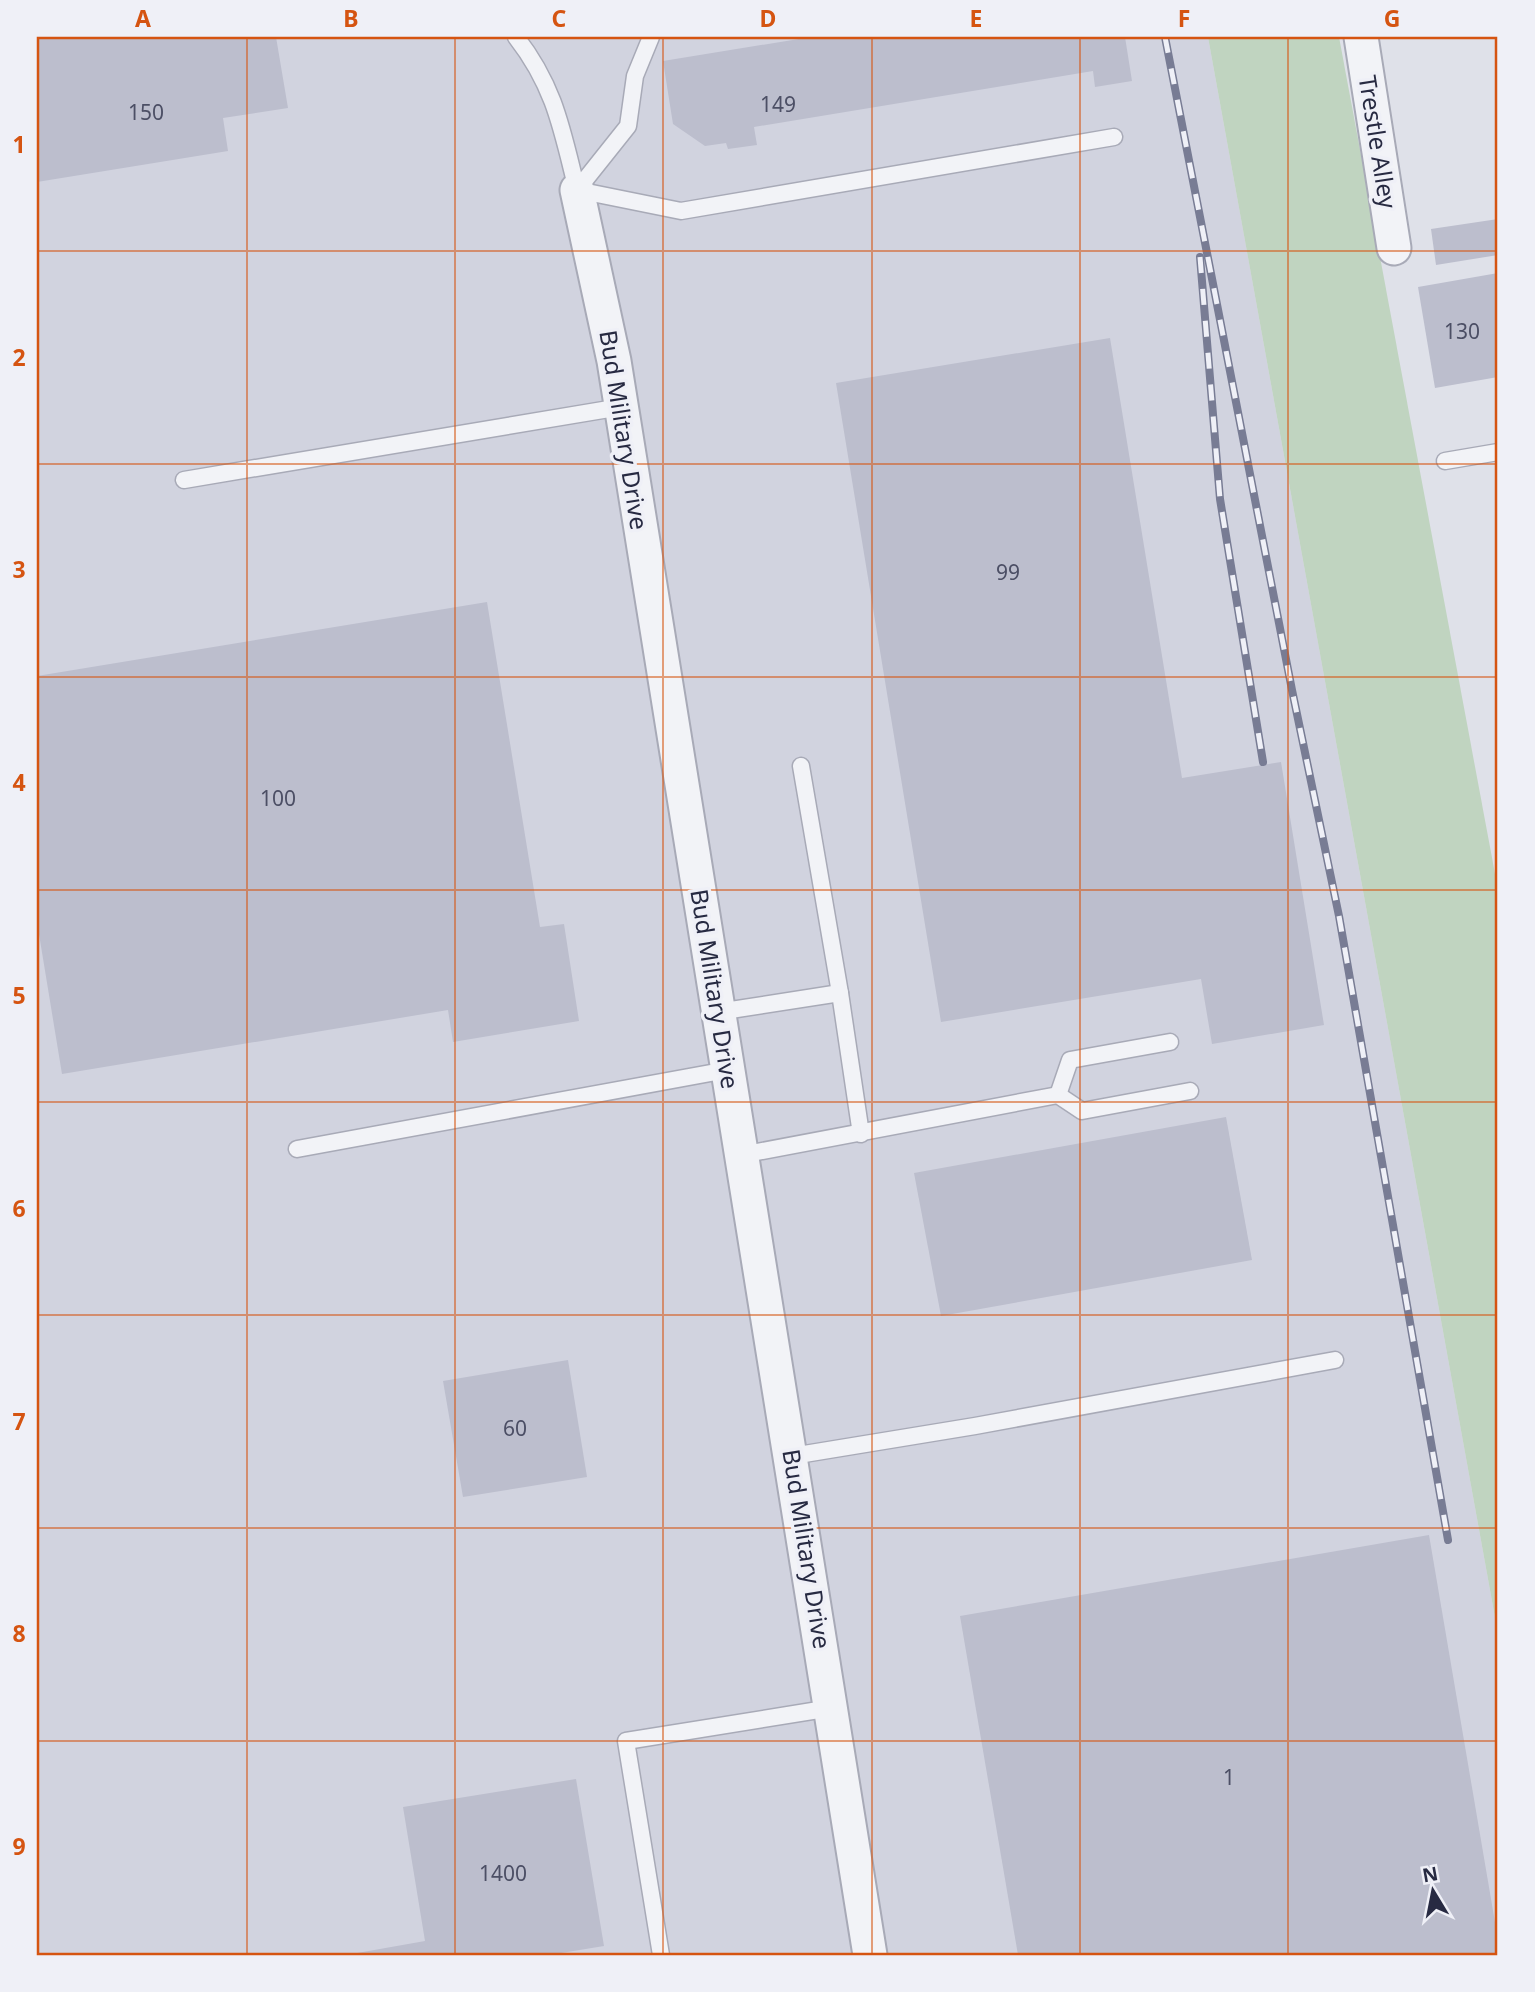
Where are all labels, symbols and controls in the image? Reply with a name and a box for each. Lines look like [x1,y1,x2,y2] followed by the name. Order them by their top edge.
[135,2,151,34] text: A
[343,2,359,34] text: B
[552,2,567,34] text: C
[760,2,776,34] text: D
[970,2,982,34] text: E
[1178,2,1190,34] text: F
[1384,2,1400,34] text: G
[1352,73,1405,211] street label: Trestle Alley
[760,90,796,118] house number: 149
[128,98,164,126] house number: 150
[12,128,26,160] text: 1
[1444,317,1480,345] house number: 130
[592,328,657,532] street label: Bud Military Drive
[12,341,26,373] text: 2
[12,553,26,585] text: 3
[996,558,1020,586] house number: 99
[12,766,26,798] text: 4
[260,784,296,812] house number: 100
[683,887,748,1091] street label: Bud Military Drive
[12,979,26,1011] text: 5
[12,1192,26,1224] text: 6
[12,1405,26,1437] text: 7
[503,1414,527,1442] house number: 60
[775,1447,840,1651] street label: Bud Military Drive
[12,1617,26,1649] text: 8
[1223,1763,1235,1791] house number: 1
[12,1830,26,1862] text: 9
[1398,1856,1468,1926] north arrow
[479,1859,527,1887] house number: 1400
[1420,1860,1440,1888] text: N

